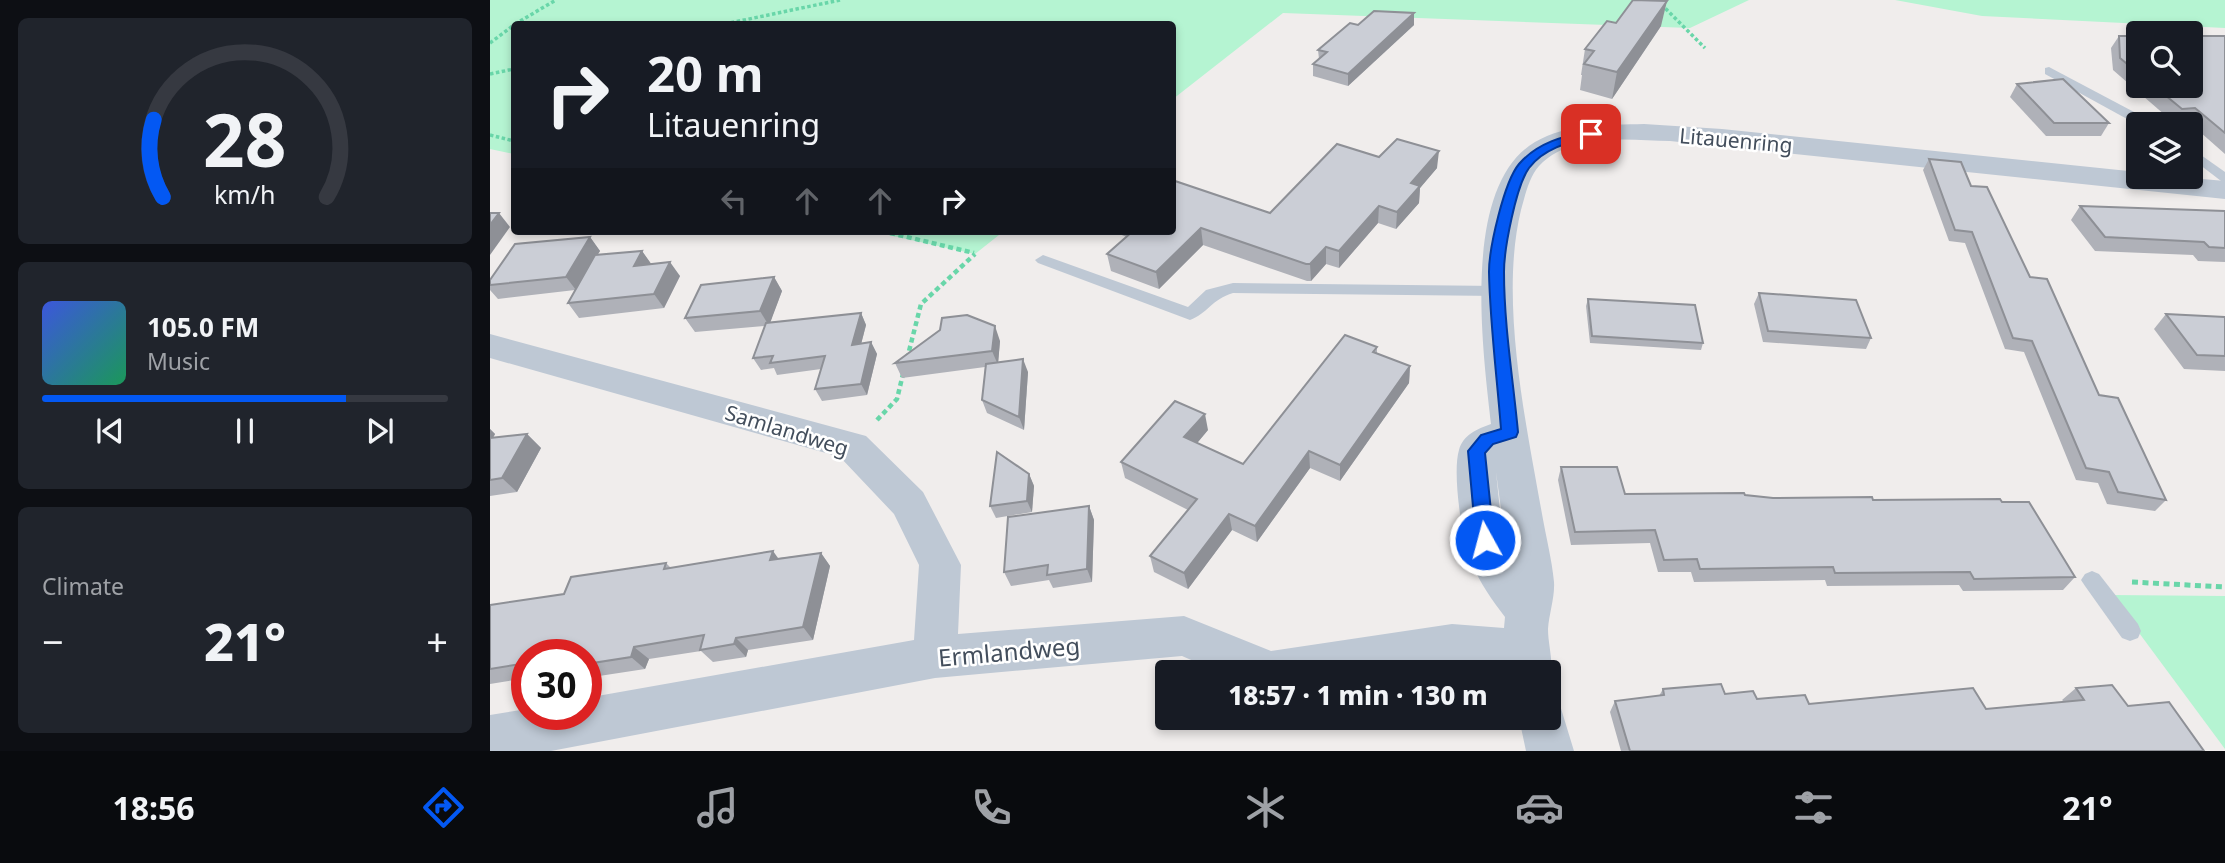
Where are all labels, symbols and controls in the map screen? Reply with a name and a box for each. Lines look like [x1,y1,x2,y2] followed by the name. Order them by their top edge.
[2126,21,2203,189] map controls
[2126,21,2203,98] button: search
[647,40,764,106] text: 20 m
[532,49,623,140] icon: right
[203,90,287,189] text: 28
[647,103,820,146] text: Litauenring
[1561,104,1621,164] pin
[2126,112,2203,189] button: layers
[1572,115,1610,153] icon: arrive
[1678,121,1794,159] street label: Litauenring
[214,177,276,211] text: km/h
[715,182,753,220] icon: left
[788,182,826,220] icon: ahead
[861,182,899,220] icon: ahead
[934,182,972,220] icon: right
[147,309,259,345] text: 105.0 FM
[147,345,210,377] text: Music
[722,398,852,462] street label: Samlandweg
[91,412,129,450] icon: previous
[226,412,264,450] icon: pause
[361,412,399,450] icon: next
[1448,503,1522,577] position arrow
[42,570,124,602] text: Climate
[204,605,286,676] text: 21°
[42,615,64,667] text: −
[426,615,448,667] text: +
[937,628,1081,674] street label: Ermlandweg
[511,639,602,730] speed limit sign: 30
[1228,677,1488,713] text: 18:57 · 1 min · 130 m
[419,783,468,832] icon: directions
[693,783,742,832] icon: music
[967,783,1016,832] icon: phone
[1241,783,1290,832] icon: climate
[1515,783,1564,832] icon: car
[1789,783,1838,832] icon: filters
[112,786,195,829] text: 18:56
[2062,786,2113,829] text: 21°

